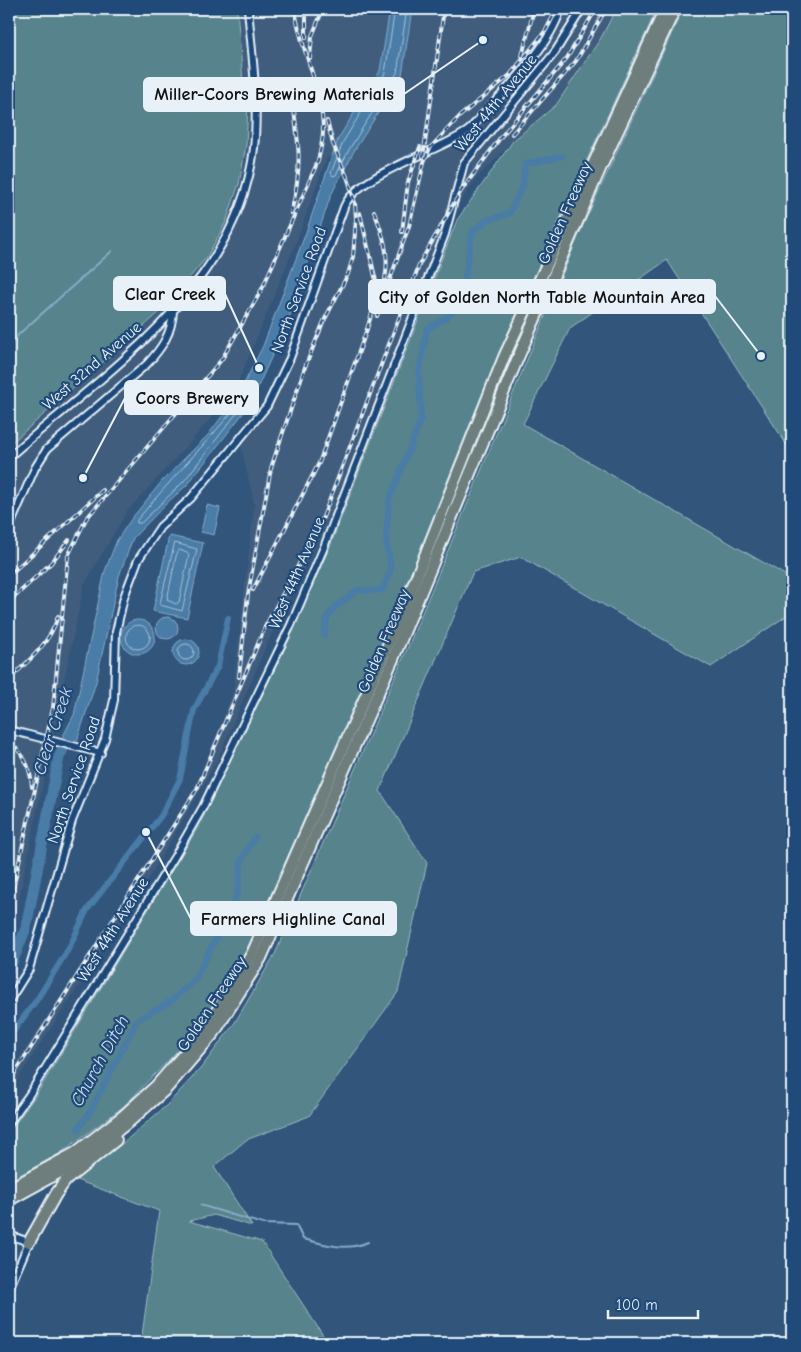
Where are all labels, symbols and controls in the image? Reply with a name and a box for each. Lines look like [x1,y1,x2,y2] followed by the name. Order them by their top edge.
[451,51,541,155] street label: West 44th Avenue
[144,78,404,111] callout: Miller-Coors Brewing Materials
[154,84,394,105] text: Miller-Coors Brewing Materials
[534,158,596,267] street label: Golden Freeway
[268,224,330,356] street label: North Service Road
[114,277,225,310] callout: Clear Creek
[369,280,715,313] callout: City of Golden North Table Mountain Area
[125,284,216,305] text: Clear Creek
[379,287,705,308] text: City of Golden North Table Mountain Area
[39,318,145,414] street label: West 32nd Avenue
[125,381,258,414] callout: Coors Brewery
[136,388,249,409] text: Coors Brewery
[265,514,329,632] street label: West 44th Avenue
[354,586,414,695] street label: Golden Freeway
[29,684,77,778] water label: Clear Creek
[44,714,104,846] street label: North Service Road
[74,874,152,986] street label: West 44th Avenue
[191,902,396,935] callout: Farmers Highline Canal
[201,909,385,930] text: Farmers Highline Canal
[174,953,251,1055] street label: Golden Freeway
[67,1012,133,1110] water label: Church Ditch
[608,1287,698,1319] scale bar
[616,1296,658,1314] text: 100 m

